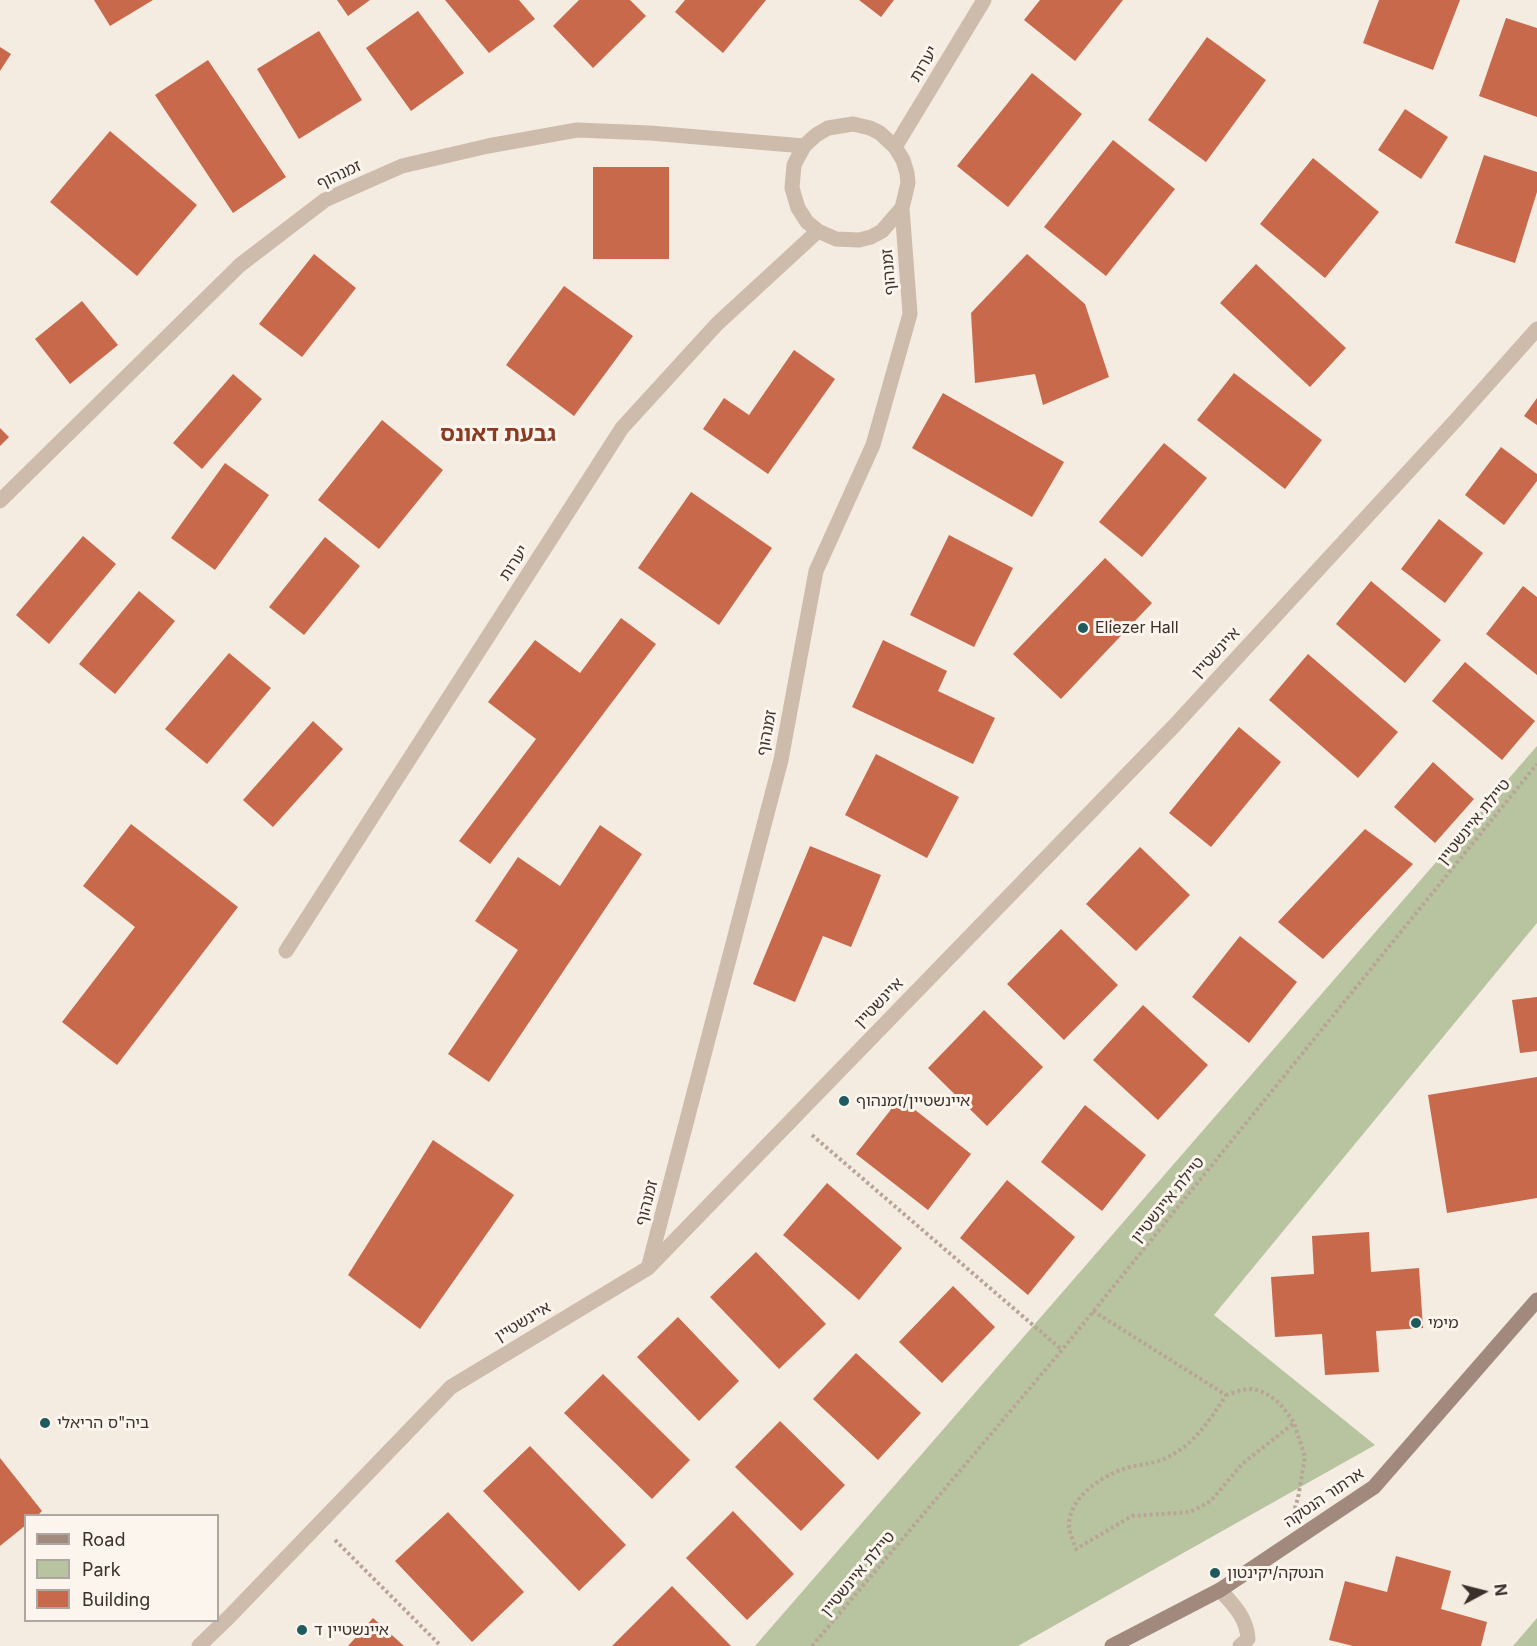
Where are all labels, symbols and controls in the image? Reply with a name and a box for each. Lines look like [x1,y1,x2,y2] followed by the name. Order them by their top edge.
[906,43,942,85] street label: יערות
[314,156,364,194] street label: זמנהוף
[877,248,901,296] street label: זמנהוף
[440,421,556,447] district label: גבעת דאונס
[496,542,532,584] street label: יערות
[1095,618,1179,638] place label: Eliezer Hall
[1076,621,1090,635] marker: Eliezer Hall
[1188,624,1244,682] street label: איינשטיין
[753,708,781,758] street label: זמנהוף
[1433,775,1515,869] street label: טיילת איינשטיין
[851,974,907,1032] street label: איינשטיין
[856,1091,970,1111] place label: איינשטיין/זמנהוף
[837,1094,851,1108] marker: איינשטיין/זמנהוף
[1127,1153,1209,1247] street label: טיילת איינשטיין
[632,1178,662,1228] street label: זמנהוף
[492,1298,554,1346] street label: איינשטיין
[1428,1313,1458,1333] place label: מימי
[1409,1316,1423,1330] marker: מימי
[57,1413,149,1433] place label: ביה"ס הריאלי
[38,1416,52,1430] marker: ביה"ס הריאלי
[1280,1464,1368,1532] street label: ארתור הנטקה
[24,1514,219,1622] legend
[817,1528,899,1620] street label: טיילת איינשטיין
[82,1529,125,1550] text: Road
[82,1559,121,1580] text: Park
[1453,1562,1513,1622] north arrow
[1227,1563,1324,1583] place label: הנטקה/יקינטון
[1208,1566,1222,1580] marker: הנטקה/יקינטון
[1490,1583,1512,1597] text: N
[82,1589,150,1610] text: Building
[314,1620,389,1640] place label: איינשטיין ד
[295,1623,309,1637] marker: איינשטיין ד

